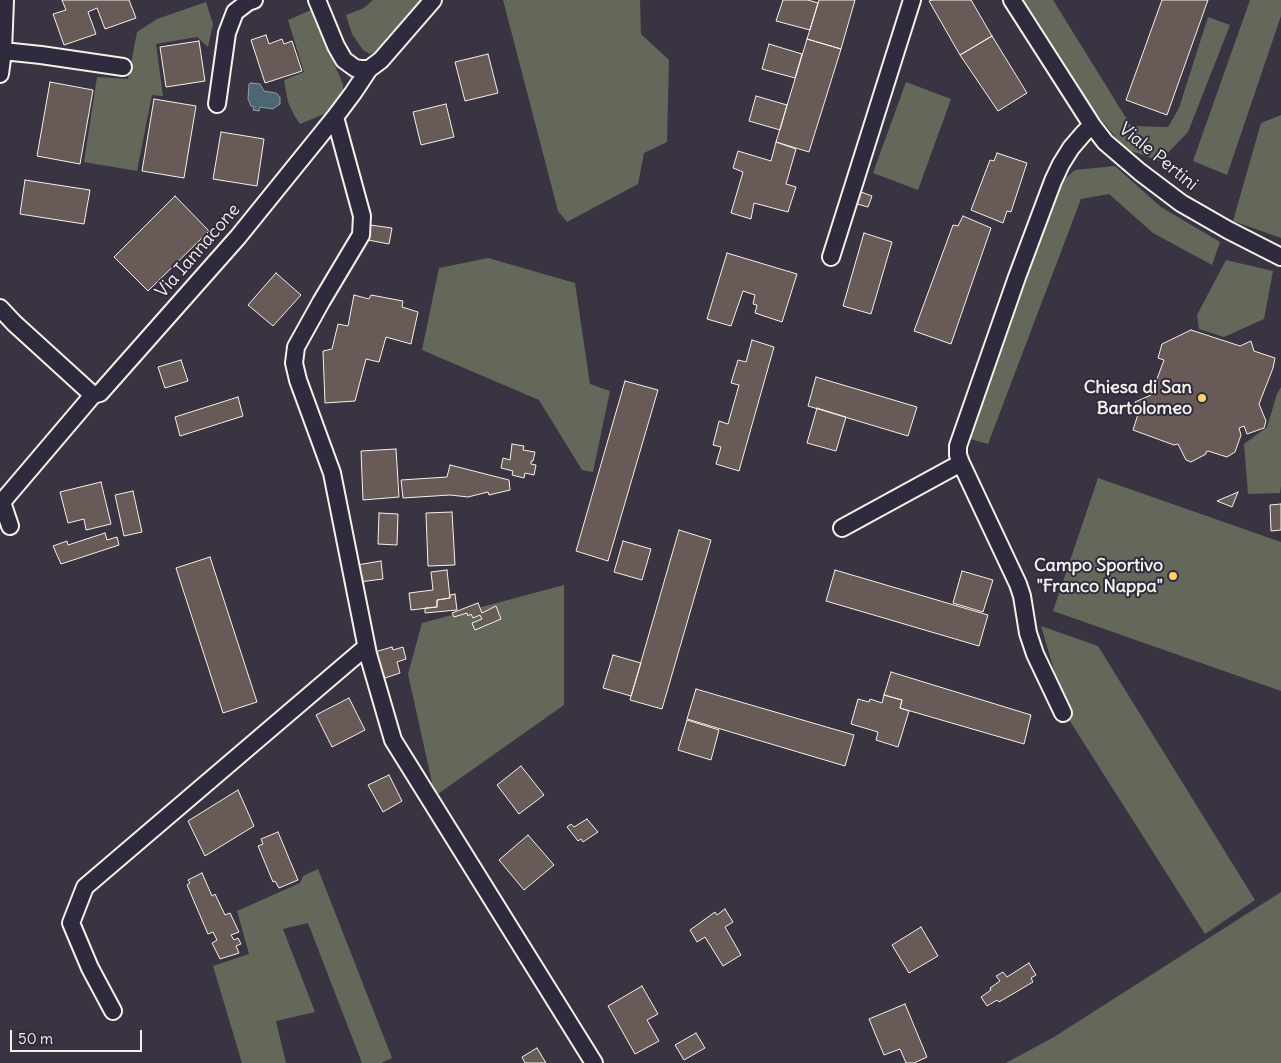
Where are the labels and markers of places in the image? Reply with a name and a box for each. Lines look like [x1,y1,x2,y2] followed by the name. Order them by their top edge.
[1084,377,1192,419] place label: Chiesa di San Bartolomeo
[1196,392,1208,404] marker: Chiesa di San Bartolomeo
[1034,555,1163,598] place label: Campo Sportivo "Franco Nappa"
[1167,570,1179,582] marker: Campo Sportivo "Franco Nappa"

